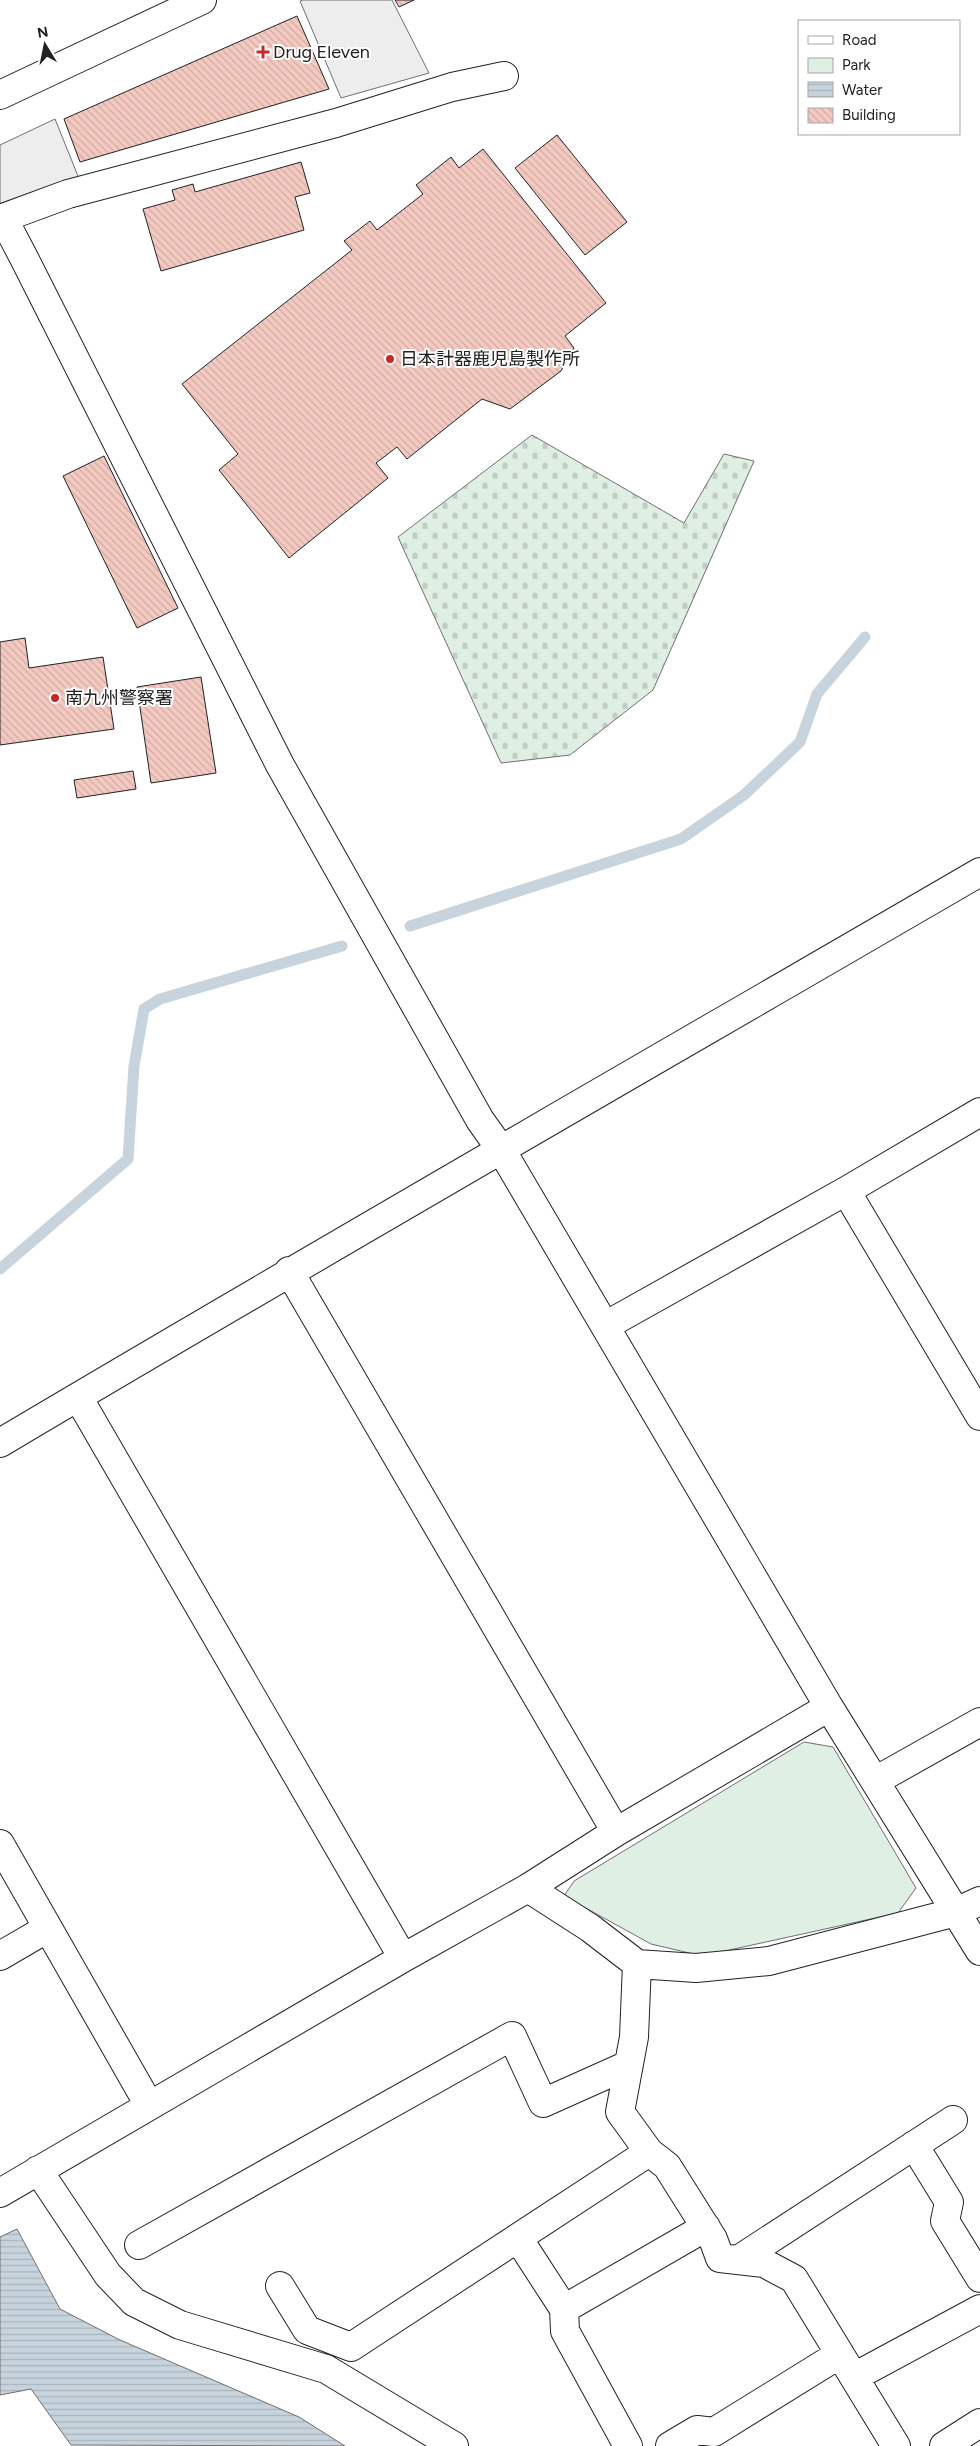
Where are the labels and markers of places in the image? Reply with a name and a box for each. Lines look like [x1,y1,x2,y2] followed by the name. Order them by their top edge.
[273,41,370,63] place label: Drug Eleven
[257,46,269,58] marker: Drug Eleven
[400,348,580,370] place label: 日本計器鹿児島製作所
[384,353,396,365] marker: 日本計器鹿児島製作所
[65,687,173,709] place label: 南九州警察署
[49,692,61,704] marker: 南九州警察署

